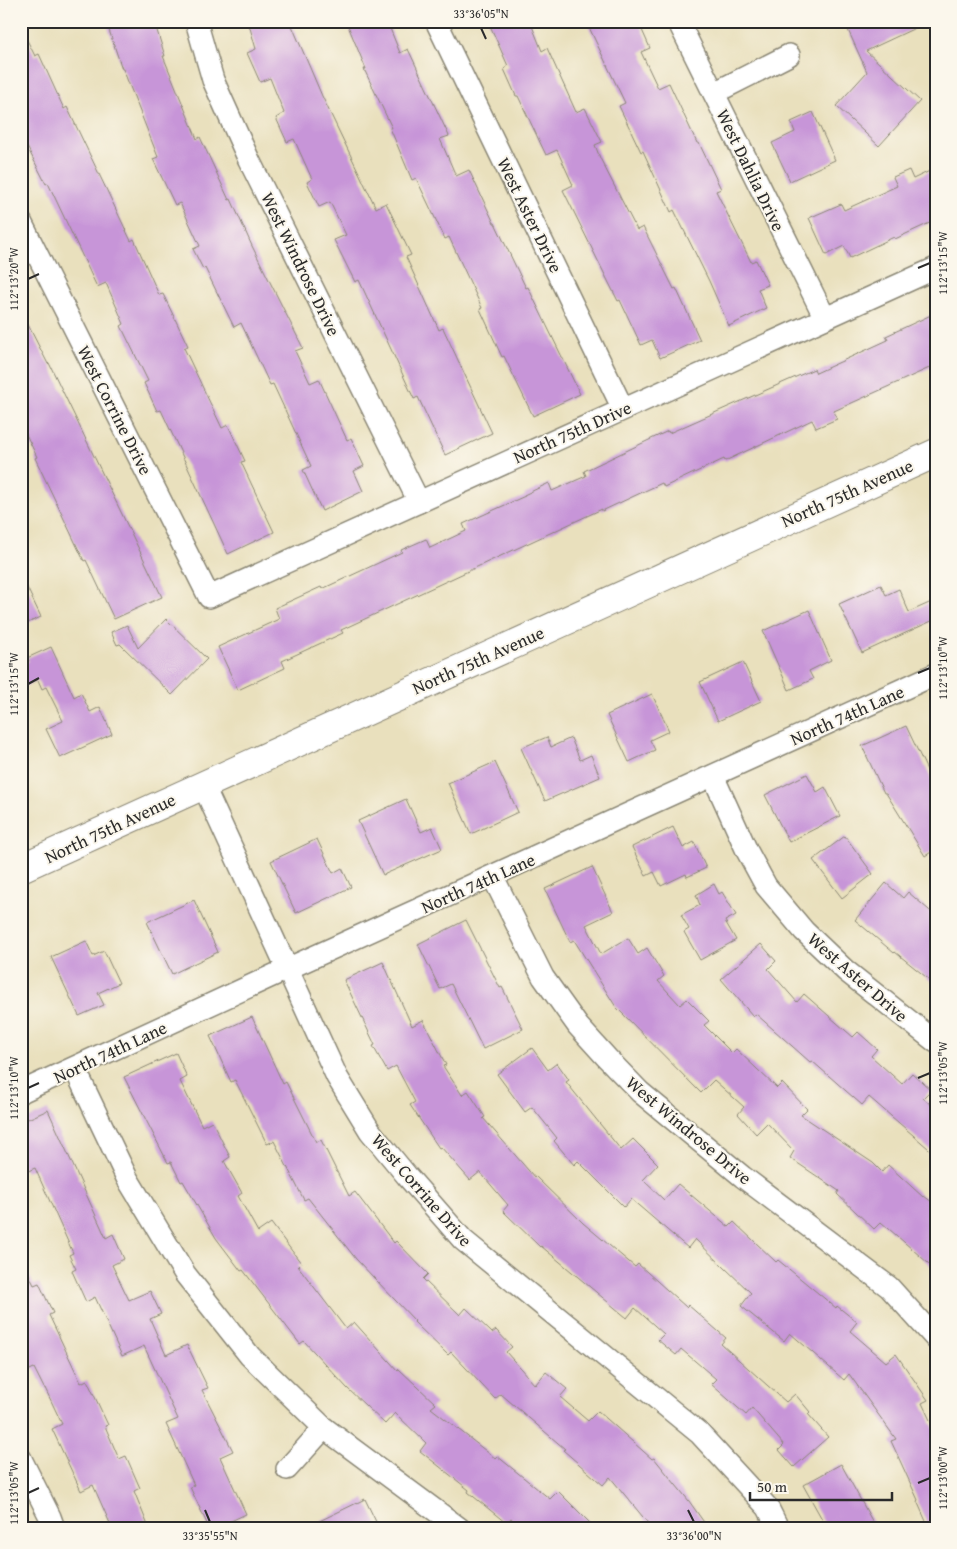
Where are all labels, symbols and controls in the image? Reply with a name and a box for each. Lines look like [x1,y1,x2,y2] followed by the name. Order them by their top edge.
[453,5,509,22] text: 33°36'05"N
[710,104,792,236] street label: West Dahlia Drive
[490,153,570,277] street label: West Aster Drive
[254,188,348,340] street label: West Windrose Drive
[934,231,951,295] text: 112°13'15"W
[5,247,22,311] text: 112°13'20"W
[71,340,159,480] street label: West Corrine Drive
[509,394,635,470] street label: North 75th Drive
[777,452,917,534] street label: North 75th Avenue
[408,619,548,701] street label: North 75th Avenue
[934,636,951,700] text: 112°13'10"W
[5,652,22,716] text: 112°13'15"W
[786,678,908,752] street label: North 74th Lane
[40,786,180,870] street label: North 75th Avenue
[417,846,539,920] street label: North 74th Lane
[802,926,914,1028] street label: West Aster Drive
[49,1014,171,1090] street label: North 74th Lane
[934,1041,951,1105] text: 112°13'05"W
[5,1056,22,1120] text: 112°13'10"W
[620,1069,758,1191] street label: West Windrose Drive
[365,1127,479,1253] street label: West Corrine Drive
[934,1446,951,1510] text: 112°13'00"W
[5,1461,22,1525] text: 112°13'05"W
[750,1469,892,1501] scale bar
[757,1476,788,1497] text: 50 m
[182,1527,238,1544] text: 33°35'55"N
[666,1527,722,1544] text: 33°36'00"N

